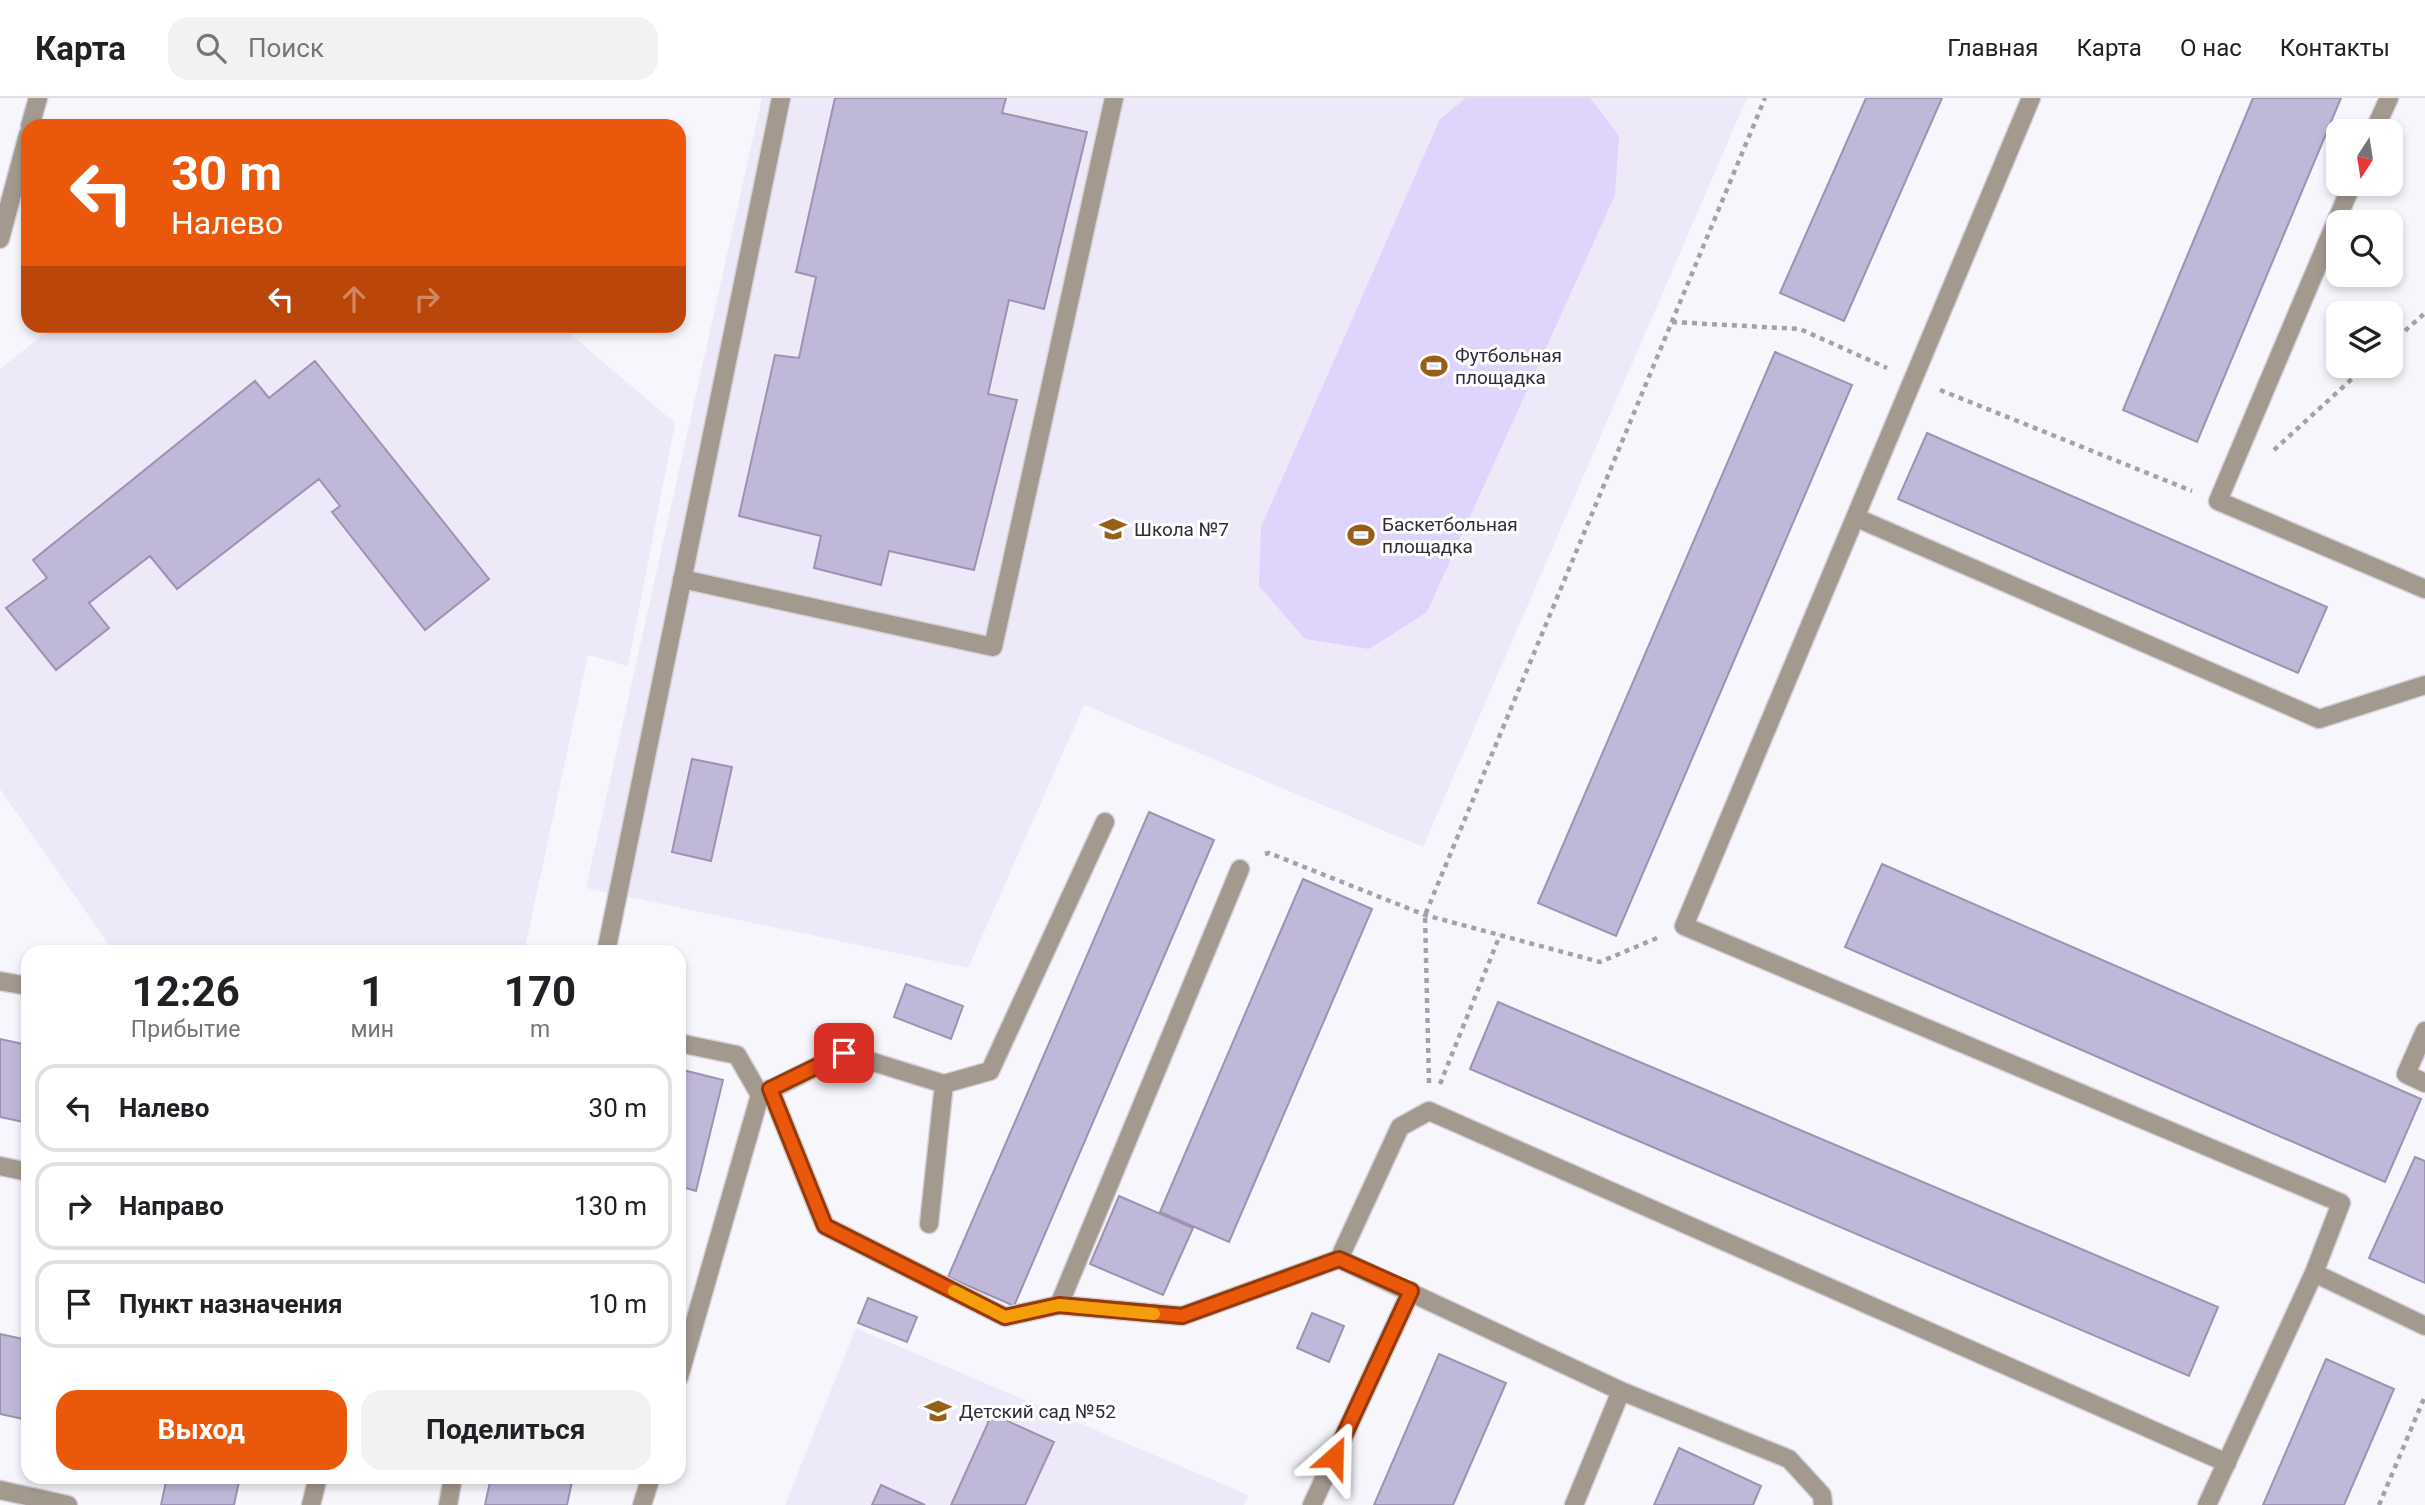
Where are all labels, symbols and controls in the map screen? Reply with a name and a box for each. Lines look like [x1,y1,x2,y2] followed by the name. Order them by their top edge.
[168,17,658,80] search box
[35,29,126,68] text: Карта
[192,29,230,67] icon: search
[248,33,324,63] text: Поиск
[1947,34,2038,62] text: Главная
[2076,34,2142,62] text: Карта
[2180,34,2242,62] text: О нас
[2280,34,2390,62] text: Контакты
[2326,119,2403,196] north arrow
[2326,119,2403,378] map controls
[171,145,282,202] text: 30 m
[56,147,147,238] icon: left
[171,204,283,242] text: Налево
[2326,210,2403,287] button: search
[262,280,300,318] icon: left
[335,280,373,318] icon: ahead
[408,280,446,318] icon: right
[2326,301,2403,378] button: layers
[1455,344,1562,389] place label: Футбольная площадка
[1419,351,1449,381] sports icon: Футбольная площадка
[1382,513,1518,558] place label: Баскетбольная площадка
[1098,514,1128,544] school or university icon: Школа №7
[1134,518,1229,541] place label: Школа №7
[1346,520,1376,550] sports icon: Баскетбольная площадка
[132,967,240,1016] text: 12:26
[360,967,384,1016] text: 1
[504,967,576,1016] text: 170
[131,1016,241,1043] text: Прибытие
[350,1016,394,1043] text: мин
[530,1016,550,1043] text: m
[814,1023,874,1083] pin
[825,1034,863,1072] icon: arrive
[60,1089,98,1127] icon: left
[119,1093,209,1123] text: Налево
[589,1093,647,1123] text: 30 m
[60,1187,98,1225] icon: right
[119,1191,224,1221] text: Направо
[574,1191,647,1221] text: 130 m
[60,1285,98,1323] icon: arrive
[119,1289,343,1319] text: Пункт назначения
[589,1289,647,1319] text: 10 m
[56,1390,347,1470] button: Выход
[361,1390,651,1470] button: Поделиться
[923,1396,953,1426] school or university icon: Детский сад №52
[959,1400,1116,1423] place label: Детский сад №52
[1297,1420,1371,1494] position arrow

